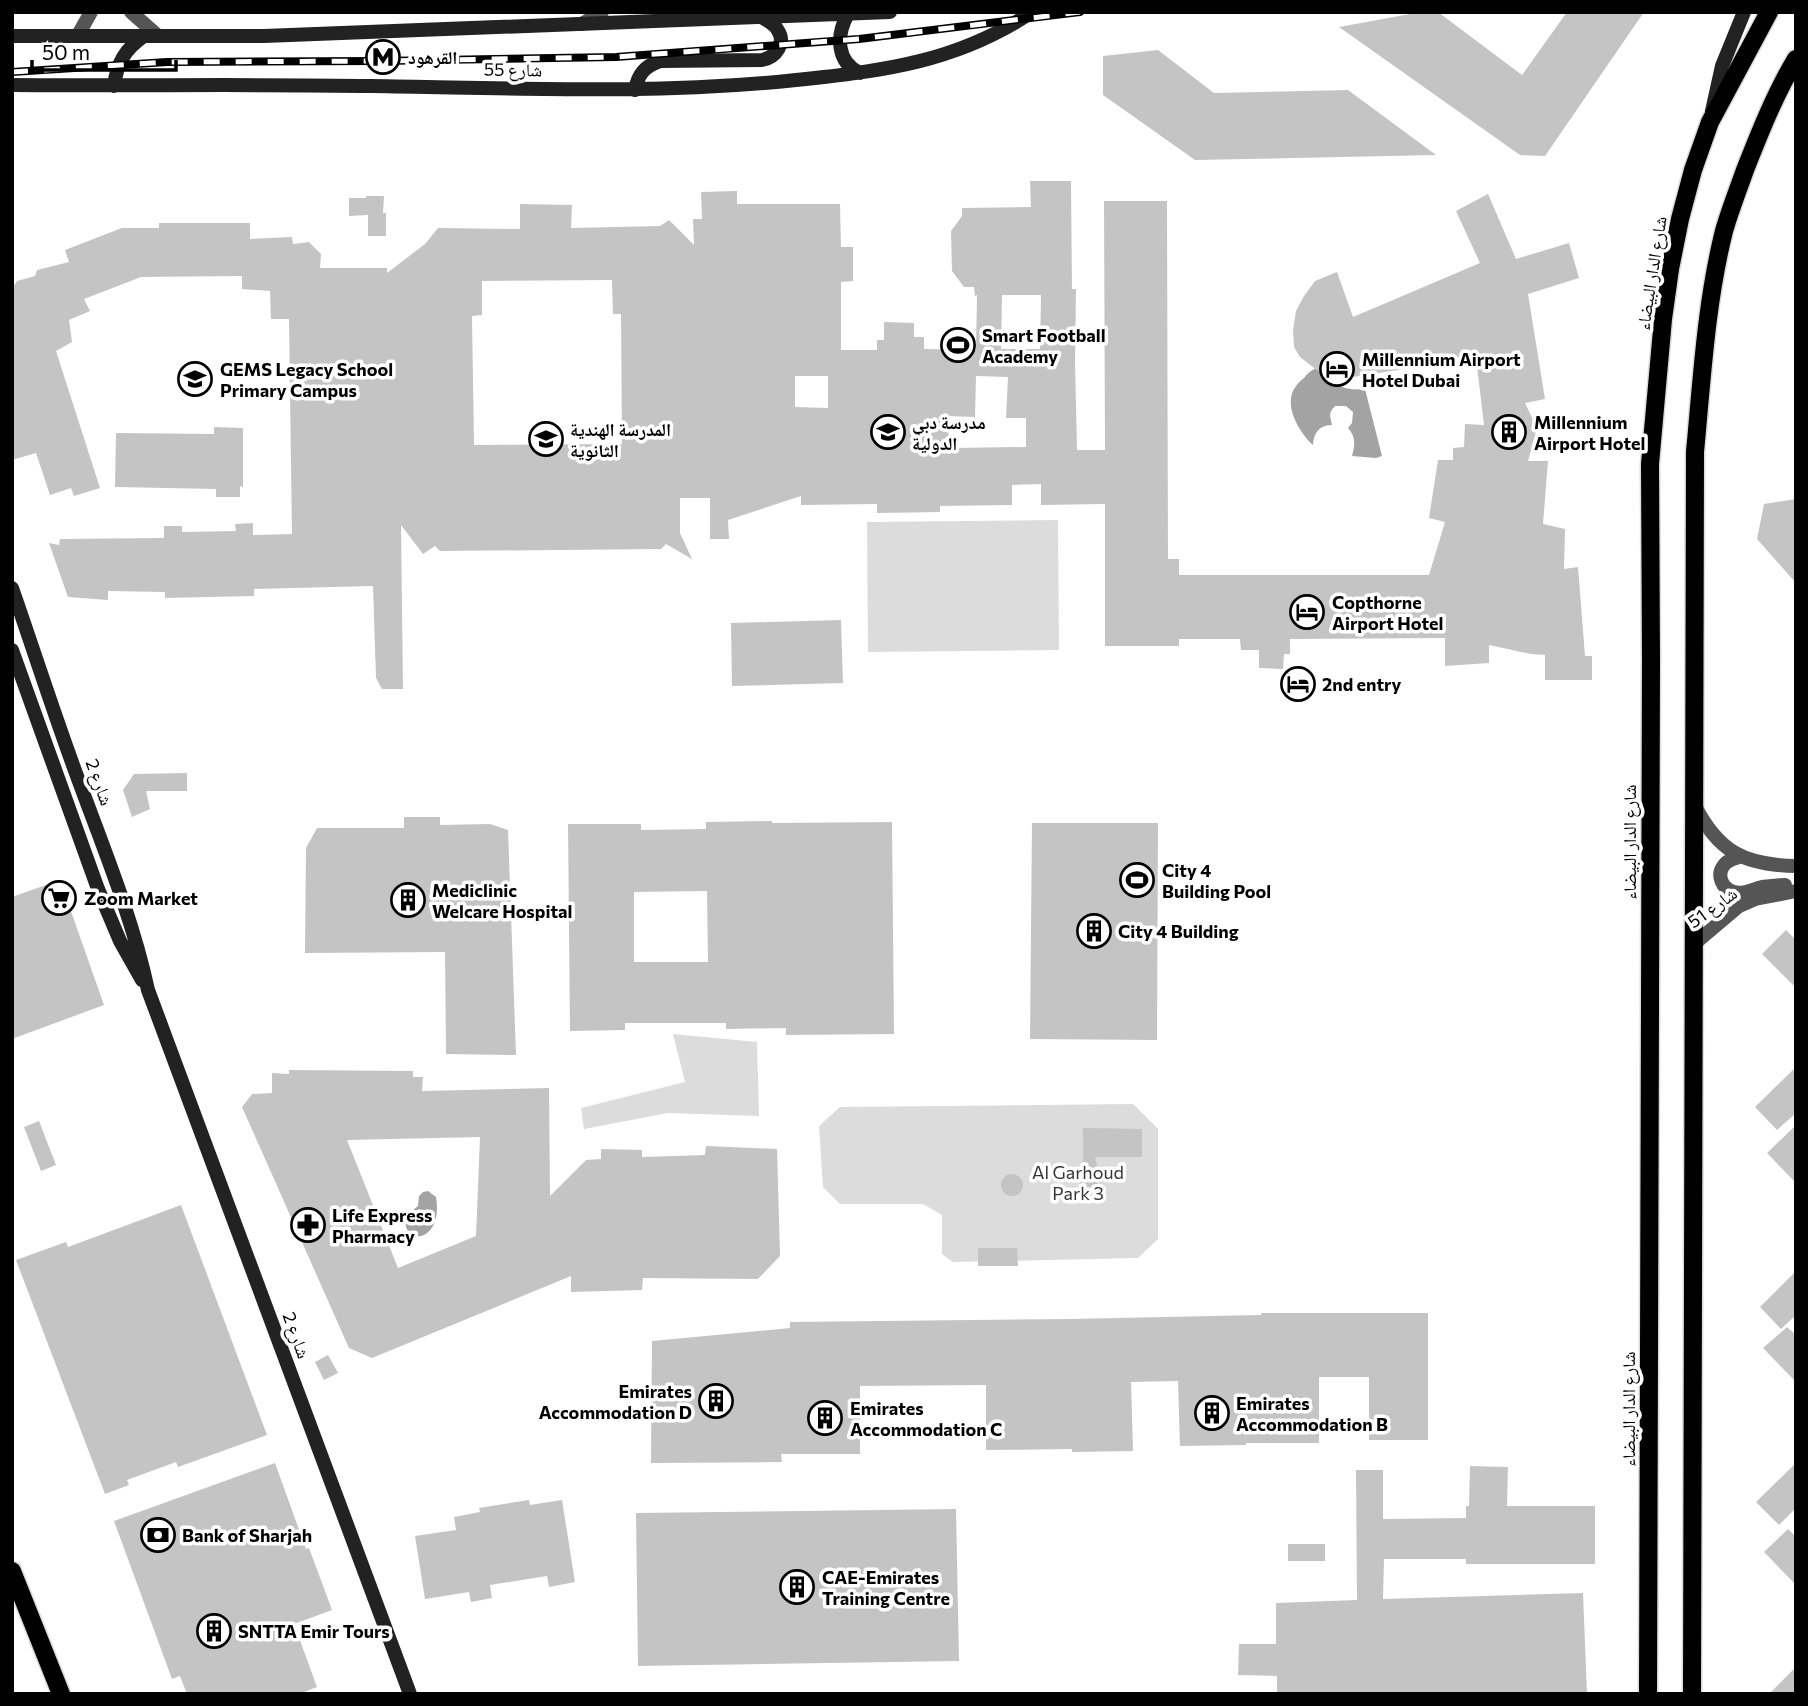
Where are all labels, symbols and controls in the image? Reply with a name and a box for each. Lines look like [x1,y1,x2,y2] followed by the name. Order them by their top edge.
[32,28,175,72] scale bar
[364,38,402,76] metro station icon: القرهود
[42,39,90,64] text: 50 m
[408,46,457,68] place label: القرهود
[484,57,542,82] street label: شارع 55
[1631,214,1672,332] street label: شارع الدار البيضاء
[982,324,1106,367] place label: Smart Football Academy
[939,326,977,364] sports icon: Smart Football Academy
[1362,348,1521,391] place label: Millennium Airport Hotel Dubai
[1318,350,1356,388] hotel icon: Millennium Airport Hotel Dubai
[220,358,393,401] place label: GEMS Legacy School Primary Campus
[176,360,214,398] school or university icon: GEMS Legacy School Primary Campus
[912,411,986,454] place label: مدرسة دبي الدولية
[1534,411,1645,454] place label: Millennium Airport Hotel
[869,413,907,451] school or university icon: مدرسة دبي الدولية
[1490,413,1528,451] building icon: Millennium Airport Hotel
[570,418,671,461] place label: المدرسة الهندية الثانوية
[527,420,565,458] school or university icon: المدرسة الهندية الثانوية
[1332,591,1443,634] place label: Copthorne Airport Hotel
[1288,593,1326,631] hotel icon: Copthorne Airport Hotel
[1279,665,1317,703] hotel icon: 2nd entry
[1322,673,1402,695] place label: 2nd entry
[81,756,118,808] street label: شارع 2
[1618,784,1641,900] street label: شارع الدار البيضاء
[1162,859,1271,902] place label: City 4 Building Pool
[1118,861,1156,899] sports icon: City 4 Building Pool
[40,879,78,917] supermarket icon: Zoom Market
[432,879,572,922] place label: Mediclinic Welcare Hospital
[389,881,427,919] building icon: Mediclinic Welcare Hospital
[1683,882,1742,933] street label: شارع 51
[84,887,198,909] place label: Zoom Market
[1075,912,1113,950] building icon: City 4 Building
[1118,920,1239,942] place label: City 4 Building
[1032,1161,1124,1204] park label: Al Garhoud Park 3
[332,1204,432,1247] place label: Life Express Pharmacy
[289,1206,327,1244] pharmacy icon: Life Express Pharmacy
[278,1309,315,1361] street label: شارع 2
[1617,1351,1640,1467] street label: شارع الدار البيضاء
[539,1380,692,1423] place label: Emirates Accommodation D
[697,1382,735,1420] building icon: Emirates Accommodation D
[1236,1392,1388,1435] place label: Emirates Accommodation B
[1193,1394,1231,1432] building icon: Emirates Accommodation B
[850,1397,1002,1440] place label: Emirates Accommodation C
[806,1399,844,1437] building icon: Emirates Accommodation C
[139,1516,177,1554] bank icon: Bank of Sharjah
[182,1524,312,1546] place label: Bank of Sharjah
[822,1566,950,1609] place label: CAE-Emirates Training Centre
[778,1568,816,1606] building icon: CAE-Emirates Training Centre
[195,1612,233,1650] building icon: SNTTA Emir Tours
[238,1620,390,1642] place label: SNTTA Emir Tours

